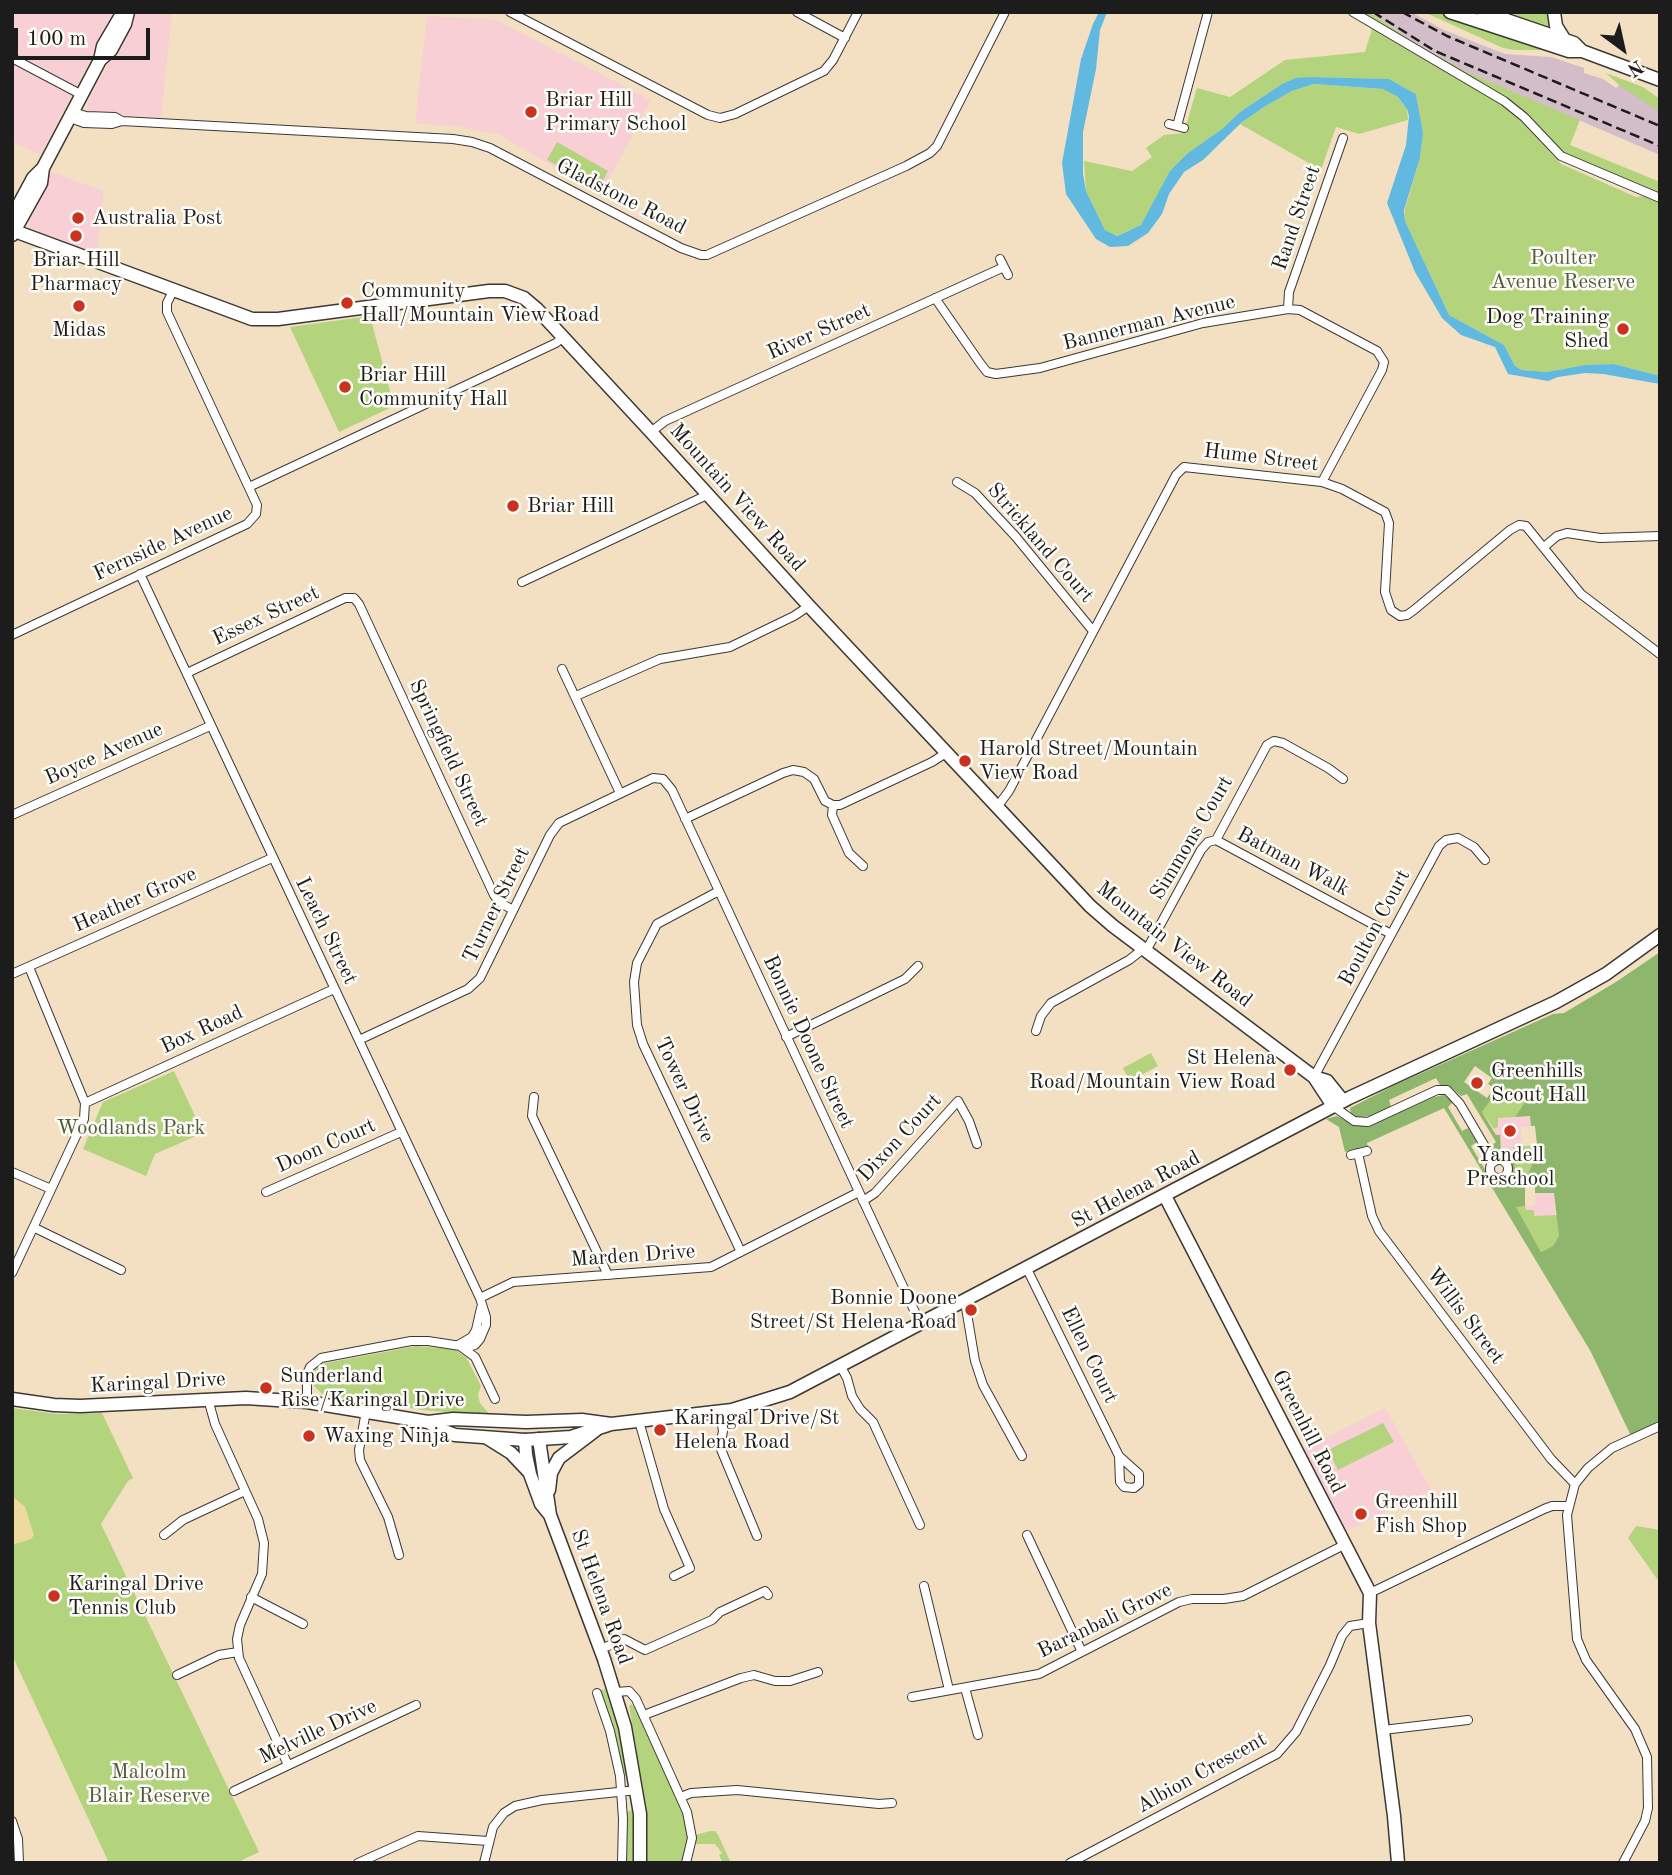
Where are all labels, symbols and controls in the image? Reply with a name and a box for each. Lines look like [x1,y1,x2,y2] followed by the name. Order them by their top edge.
[18,14,154,58] scale bar
[1588,14,1658,84] north arrow
[27,29,86,50] text: 100 m
[1623,55,1646,79] text: N
[545,87,686,137] place label: Briar Hill Primary School
[523,104,539,120] marker: Briar Hill Primary School
[552,153,690,241] street label: Gladstone Road
[1267,162,1327,274] street label: Rand Street
[92,205,222,231] place label: Australia Post
[70,210,86,226] marker: Australia Post
[68,228,84,244] marker: Briar Hill Pharmacy
[1491,245,1635,295] park label: Poulter Avenue Reserve
[30,247,122,297] place label: Briar Hill Pharmacy
[361,278,599,328] place label: Community Hall/Mountain View Road
[1060,289,1238,357] street label: Bannerman Avenue
[339,295,355,311] marker: Community Hall/Mountain View Road
[71,298,87,314] marker: Midas
[763,298,875,366] street label: River Street
[1486,304,1609,354] place label: Dog Training Shed
[52,317,106,343] place label: Midas
[1615,321,1631,337] marker: Dog Training Shed
[359,362,508,412] place label: Briar Hill Community Hall
[337,379,353,395] marker: Briar Hill Community Hall
[664,419,810,577] street label: Mountain View Road
[1202,438,1320,478] street label: Hume Street
[981,478,1099,608] street label: Strickland Court
[527,493,614,519] place label: Briar Hill
[505,498,521,514] marker: Briar Hill
[90,501,236,587] street label: Fernside Avenue
[209,580,323,652] street label: Essex Street
[403,675,493,831] street label: Springfield Street
[41,717,167,791] street label: Boyce Avenue
[979,736,1198,786] place label: Harold Street/Mountain View Road
[957,753,973,769] marker: Harold Street/Mountain View Road
[1145,771,1239,905] street label: Simmons Court
[1232,822,1354,902] street label: Batman Walk
[458,843,536,967] street label: Turner Street
[69,862,201,938] street label: Heather Grove
[1334,865,1416,991] street label: Boulton Court
[289,873,363,989] street label: Leach Street
[1091,876,1257,1014] street label: Mountain View Road
[757,951,859,1133] street label: Bonnie Doone Street
[157,1000,247,1060] street label: Box Road
[649,1033,719,1147] street label: Tower Drive
[1029,1045,1276,1095] place label: St Helena Road/Mountain View Road
[1491,1058,1586,1108] place label: Greenhills Scout Hall
[1282,1062,1298,1078] marker: St Helena Road/Mountain View Road
[1469,1075,1485,1091] marker: Greenhills Scout Hall
[853,1089,947,1187] street label: Dixon Court
[272,1113,380,1179] street label: Doon Court
[57,1115,205,1141] park label: Woodlands Park
[1502,1123,1518,1139] marker: Yandell Preschool
[1466,1142,1554,1192] place label: Yandell Preschool
[1067,1146,1205,1234] street label: St Helena Road
[570,1239,696,1273] street label: Marden Drive
[1420,1263,1510,1369] street label: Willis Street
[750,1285,957,1335] place label: Bonnie Doone Street/St Helena Road
[963,1302,979,1318] marker: Bonnie Doone Street/St Helena Road
[1055,1303,1123,1407] street label: Ellen Court
[280,1363,465,1413] place label: Sunderland Rise/Karingal Drive
[1266,1366,1350,1498] street label: Greenhill Road
[90,1367,226,1399] street label: Karingal Drive
[258,1380,274,1396] marker: Sunderland Rise/Karingal Drive
[674,1405,839,1455] place label: Karingal Drive/St Helena Road
[652,1422,668,1438] marker: Karingal Drive/St Helena Road
[323,1423,450,1449] place label: Waxing Ninja
[301,1428,317,1444] marker: Waxing Ninja
[1375,1489,1467,1539] place label: Greenhill Fish Shop
[1353,1506,1369,1522] marker: Greenhill Fish Shop
[565,1526,637,1668] street label: St Helena Road
[68,1571,204,1621] place label: Karingal Drive Tennis Club
[1034,1578,1176,1664] street label: Baranbali Grove
[46,1588,62,1604] marker: Karingal Drive Tennis Club
[255,1694,381,1770] street label: Melville Drive
[1133,1727,1271,1819] street label: Albion Crescent
[88,1759,210,1809] park label: Malcolm Blair Reserve

